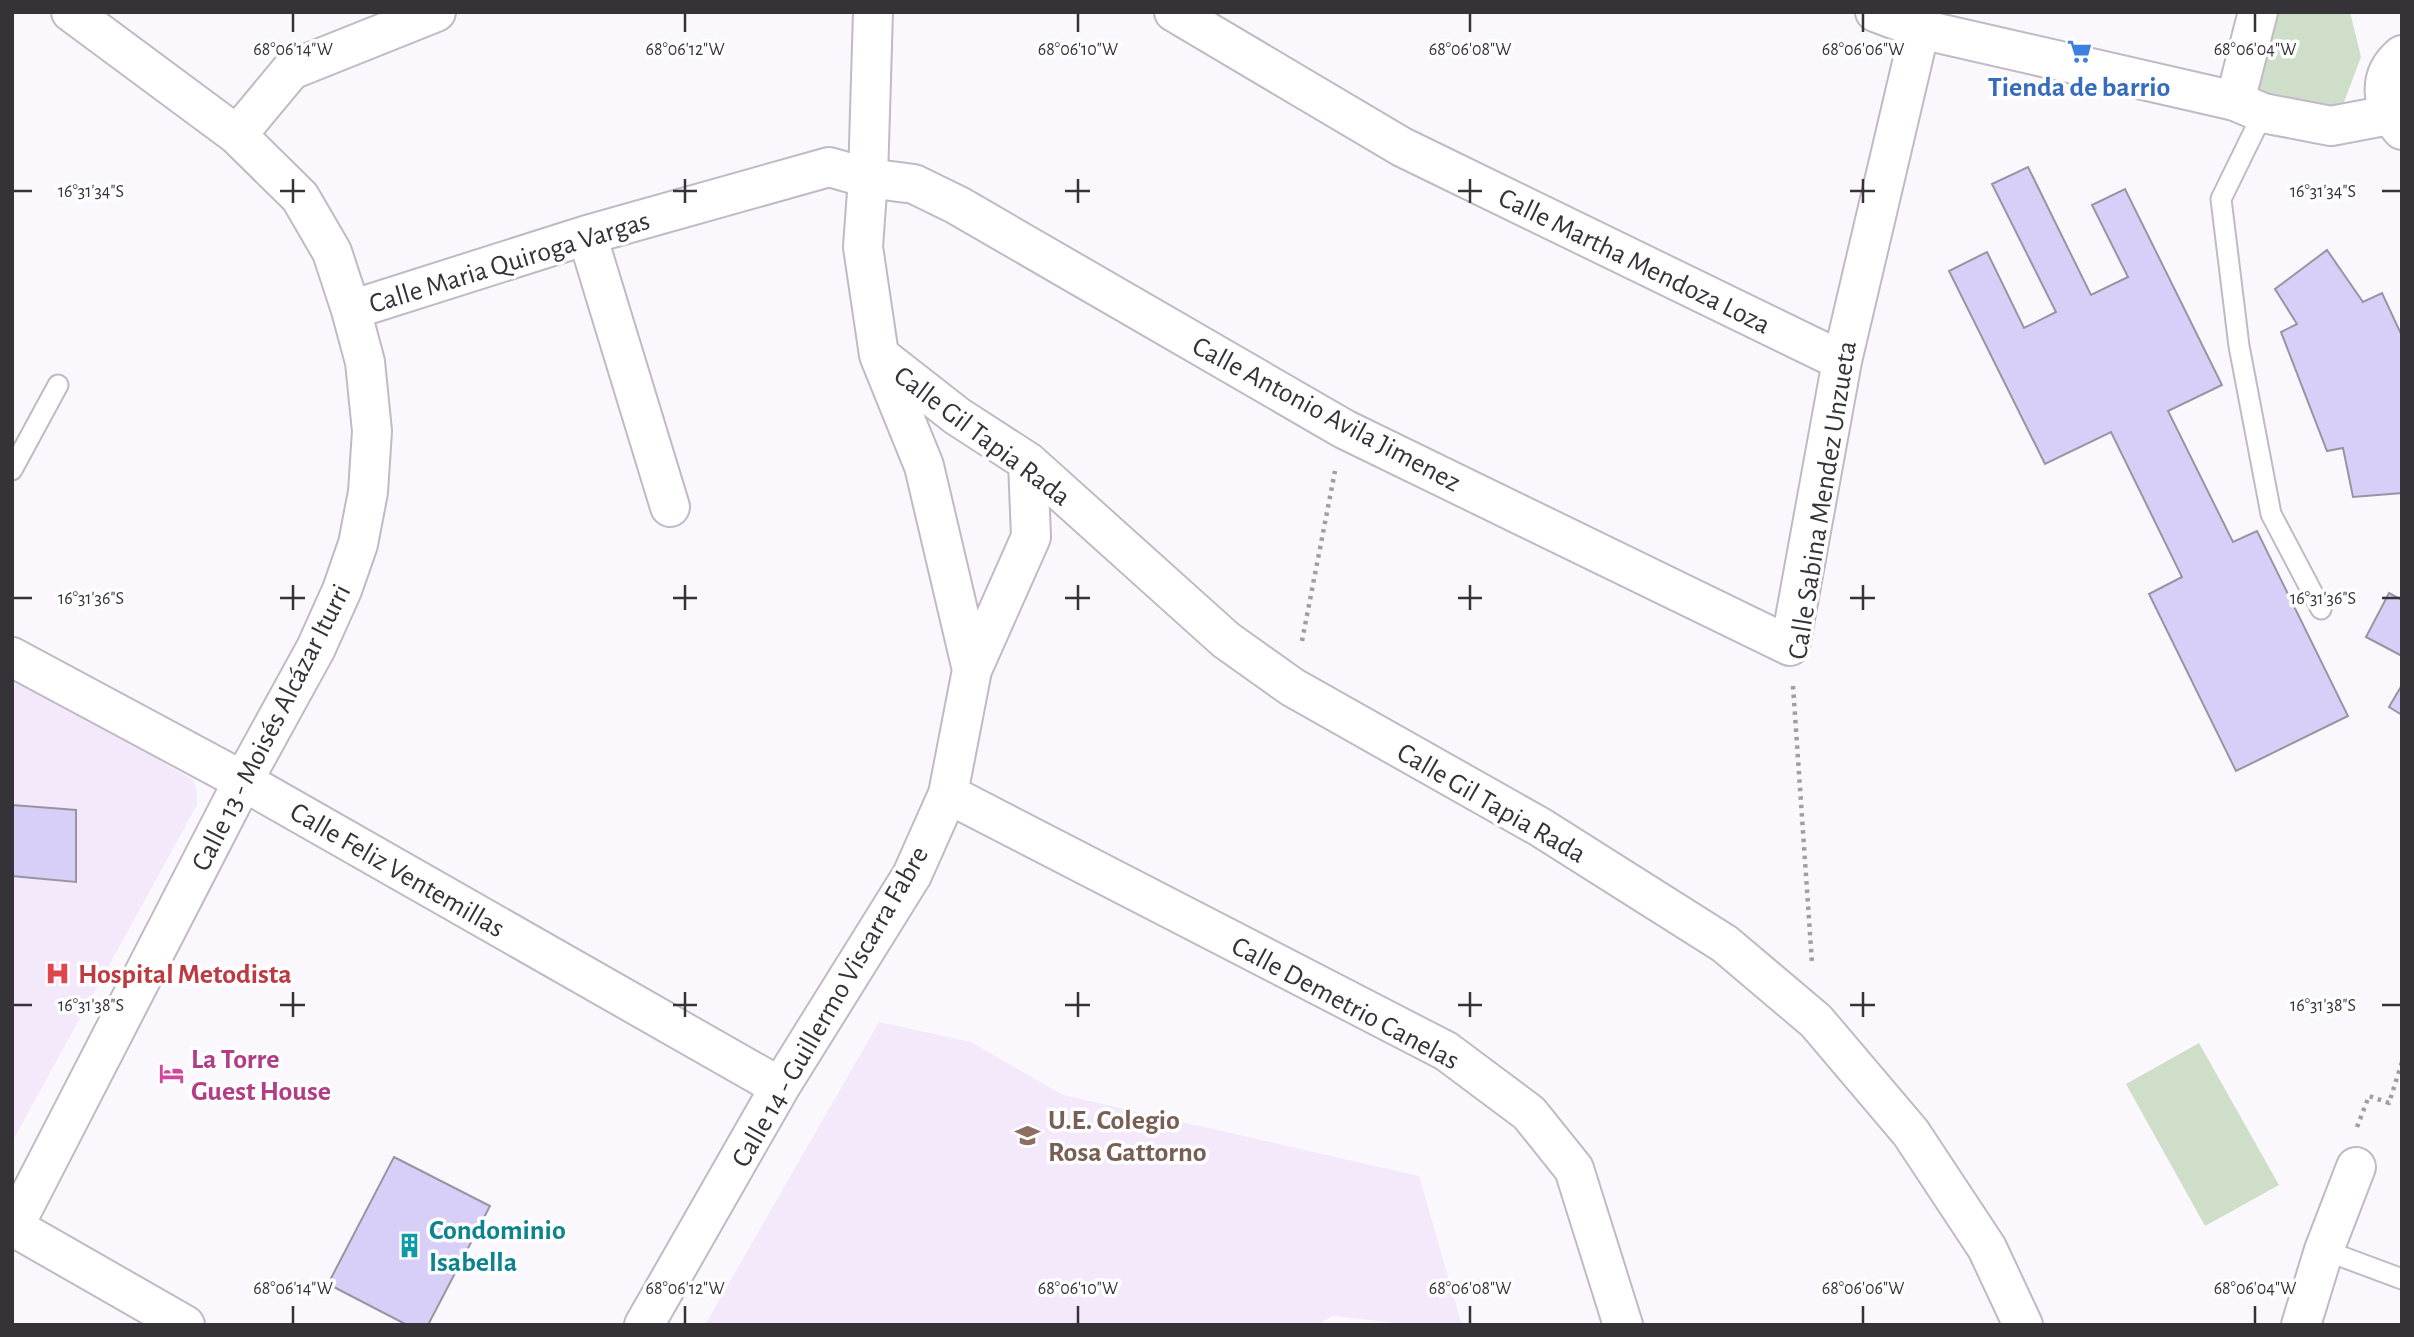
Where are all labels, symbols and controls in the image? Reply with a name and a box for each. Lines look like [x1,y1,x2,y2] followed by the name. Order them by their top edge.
[2065,38,2093,66] supermarket icon: Tienda de barrio
[253,41,333,59] text: 68°06'14"W
[646,41,724,59] text: 68°06'12"W
[1038,41,1118,59] text: 68°06'10"W
[1429,41,1511,59] text: 68°06'08"W
[1822,41,1904,59] text: 68°06'06"W
[2214,41,2296,59] text: 68°06'04"W
[1988,74,2170,102] place label: Tienda de barrio
[58,183,124,201] text: 16°31'34"S
[2290,183,2356,201] text: 16°31'34"S
[1494,184,1774,340] street label: Calle Martha Mendoza Loza
[366,207,653,319] street label: Calle Maria Quiroga Vargas
[1187,332,1465,497] street label: Calle Antonio Avila Jimenez
[1784,339,1862,662] street label: Calle Sabina Mendez Unzueta
[888,361,1075,512] street label: Calle Gil Tapia Rada
[187,580,356,876] street label: Calle 13 - Moisés Alcázar Iturri
[58,590,124,608] text: 16°31'36"S
[2290,590,2356,608] text: 16°31'36"S
[1392,738,1590,869] street label: Calle Gil Tapia Rada
[285,798,509,943] street label: Calle Feliz Ventemillas
[727,842,934,1172] street label: Calle 14 - Guillermo Viscarra Fabre
[1227,932,1463,1076] street label: Calle Demetrio Canelas
[44,959,72,987] hospital icon: Hospital Metodista
[78,961,292,989] place label: Hospital Metodista
[58,997,124,1015] text: 16°31'38"S
[2290,997,2356,1015] text: 16°31'38"S
[191,1046,331,1106] place label: La Torre Guest House
[157,1060,185,1088] hotel icon: La Torre Guest House
[1048,1107,1207,1167] place label: U.E. Colegio Rosa Gattorno
[1014,1121,1042,1149] school or university icon: U.E. Colegio Rosa Gattorno
[429,1217,566,1277] place label: Condominio Isabella
[395,1231,423,1259] building icon: Condominio Isabella
[253,1280,333,1298] text: 68°06'14"W
[646,1280,724,1298] text: 68°06'12"W
[1038,1280,1118,1298] text: 68°06'10"W
[1429,1280,1511,1298] text: 68°06'08"W
[1822,1280,1904,1298] text: 68°06'06"W
[2214,1280,2296,1298] text: 68°06'04"W

